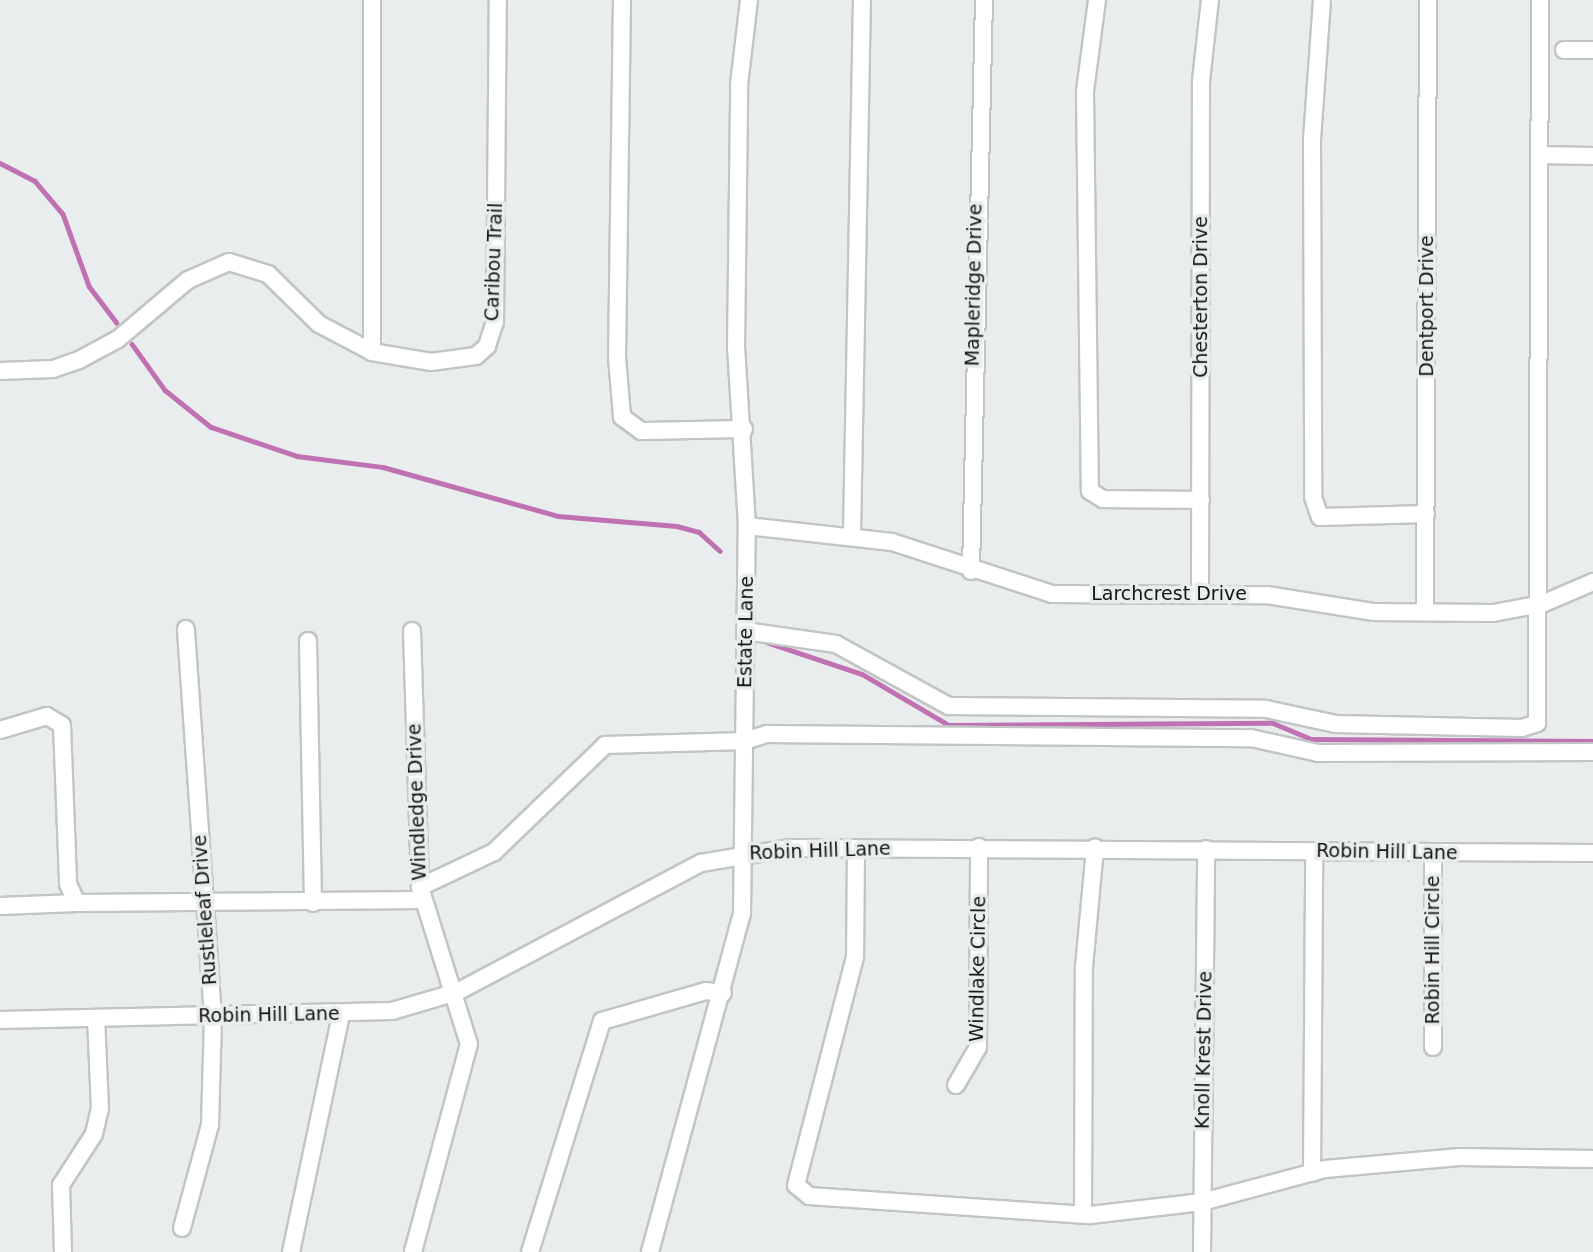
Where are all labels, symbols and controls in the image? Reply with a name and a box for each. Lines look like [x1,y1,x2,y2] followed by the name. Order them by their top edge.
[481,202,507,322] street label: Caribou Trail
[961,203,987,367] street label: Mapleridge Drive
[1190,216,1212,378] street label: Chesterton Drive
[1416,235,1438,377] street label: Dentport Drive
[734,576,758,688] street label: Estate Lane
[1091,583,1247,605] street label: Larchcrest Drive
[403,723,431,881] street label: Windledge Drive
[188,834,222,986] street label: Rustleleaf Drive
[749,837,891,865] street label: Robin Hill Lane
[1316,839,1458,865] street label: Robin Hill Lane
[1422,876,1444,1024] street label: Robin Hill Circle
[965,896,991,1042] street label: Windlake Circle
[1191,971,1217,1129] street label: Knoll Krest Drive
[198,1002,340,1028] street label: Robin Hill Lane

